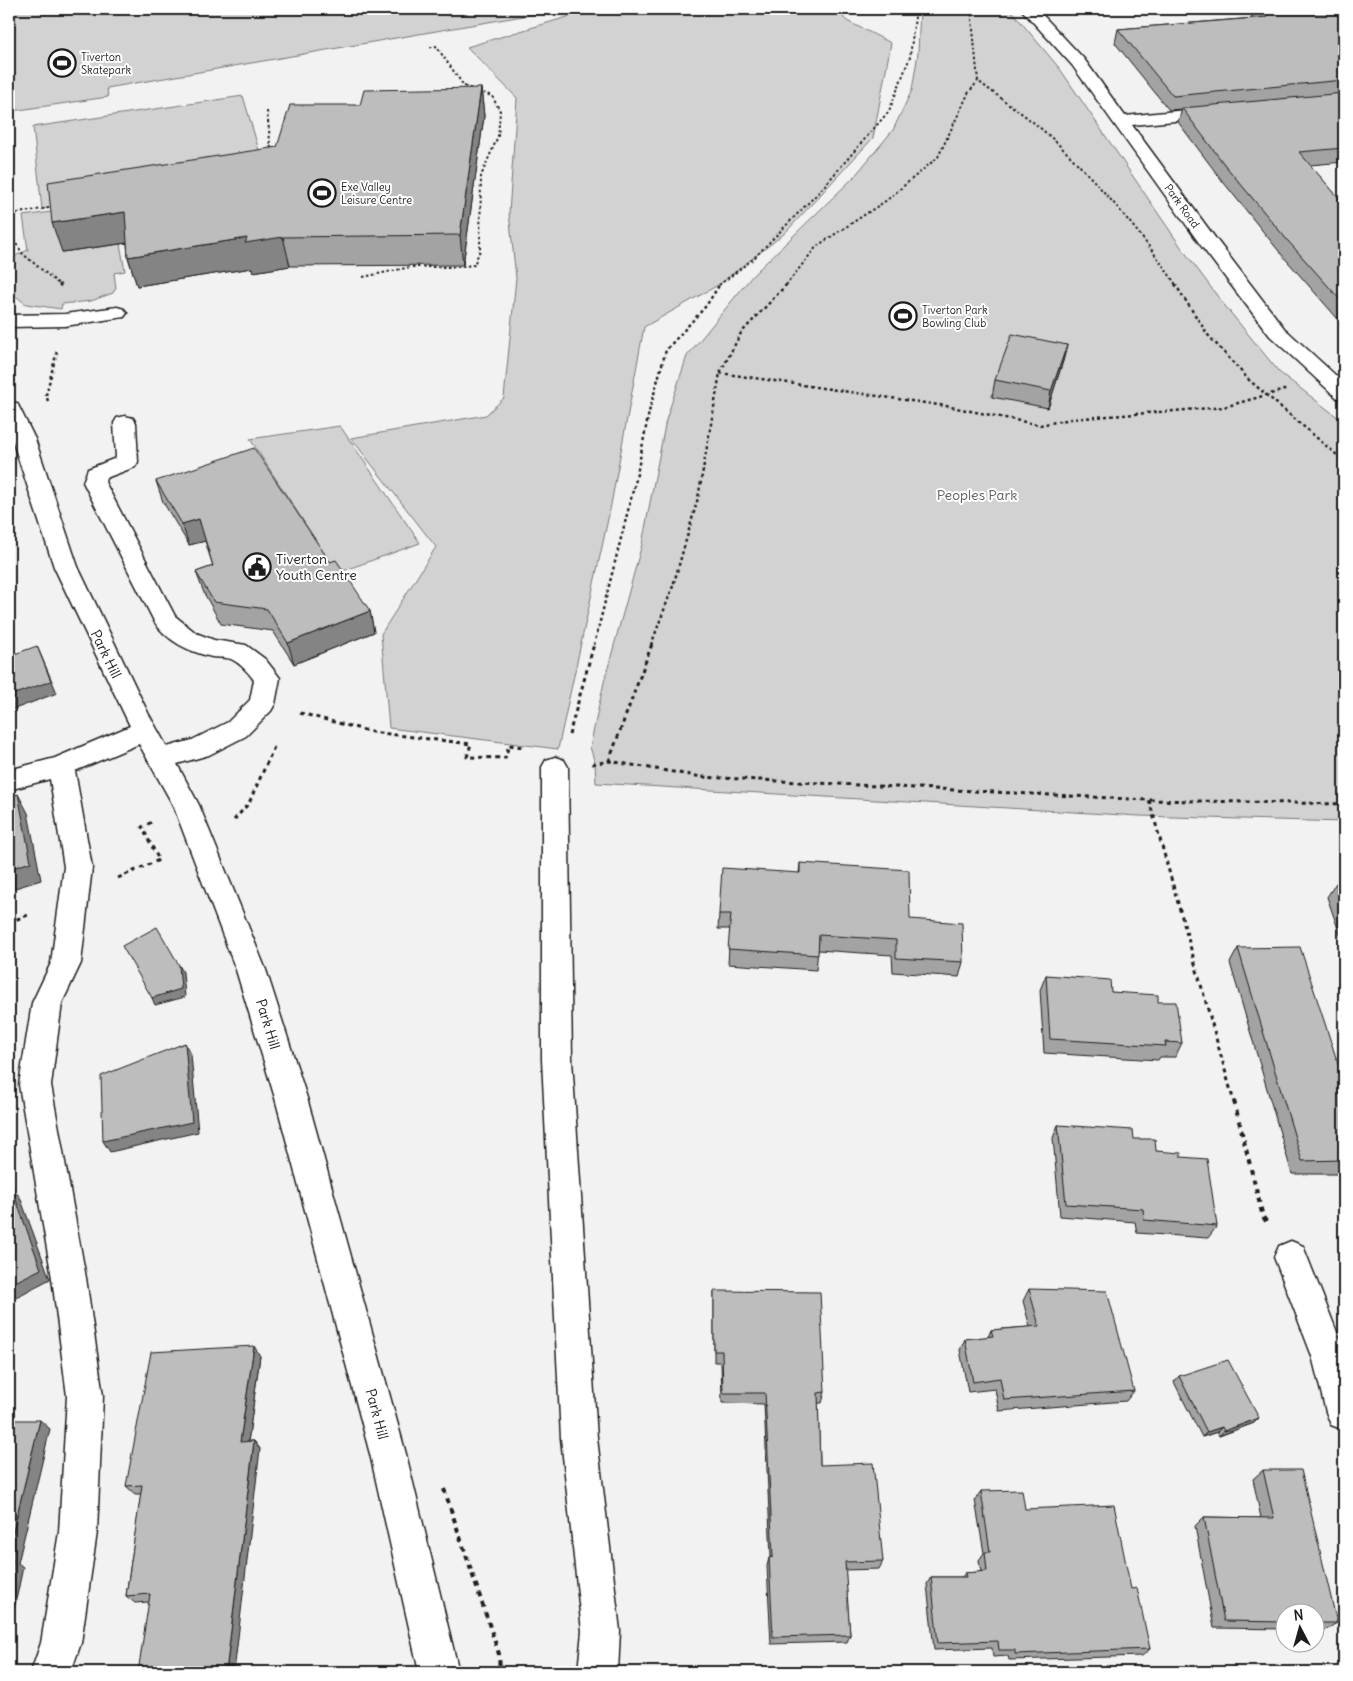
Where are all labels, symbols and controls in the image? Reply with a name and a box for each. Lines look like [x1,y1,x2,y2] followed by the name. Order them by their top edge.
[47,48,77,78] sports icon: Tiverton Skatepark
[81,50,131,77] place label: Tiverton Skatepark
[307,178,337,208] sports icon: Exe Valley Leisure Centre
[341,180,412,207] place label: Exe Valley Leisure Centre
[1161,181,1203,231] street label: Park Road
[888,301,918,331] sports icon: Tiverton Park Bowling Club
[922,303,988,330] place label: Tiverton Park Bowling Club
[937,486,1017,504] park label: Peoples Park
[276,550,357,584] place label: Tiverton Youth Centre
[242,552,272,582] public building icon: Tiverton Youth Centre
[87,627,125,681] street label: Park Hill
[252,997,284,1051] street label: Park Hill
[362,1387,392,1441] street label: Park Hill
[1276,1604,1326,1654] north arrow
[1293,1606,1304,1625] text: N

